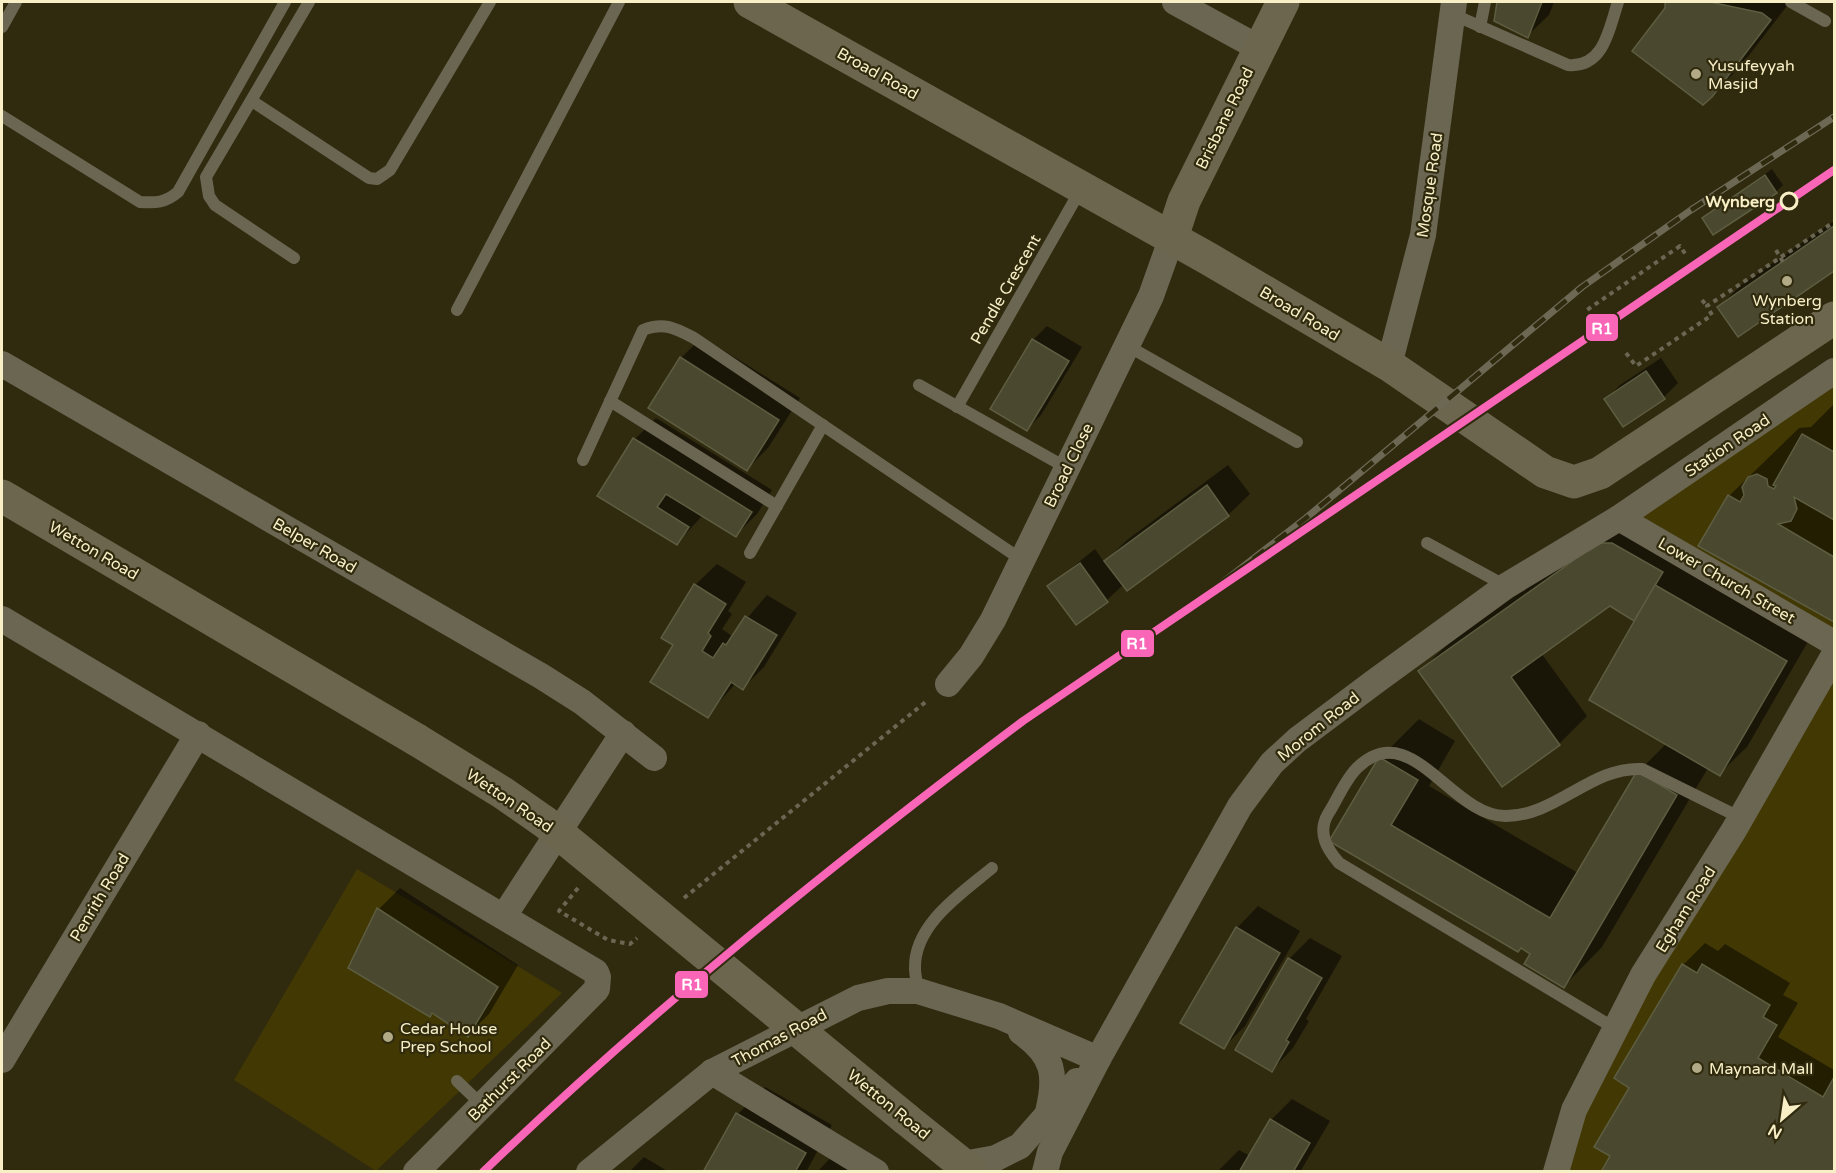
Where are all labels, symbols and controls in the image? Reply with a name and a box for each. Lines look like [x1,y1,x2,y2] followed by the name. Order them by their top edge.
[833,43,922,104] street label: Broad Road
[1708,56,1795,94] place label: Yusufeyyah Masjid
[1192,64,1258,173] street label: Brisbane Road
[1689,67,1703,81] marker: Yusufeyyah Masjid
[1413,131,1447,239] street label: Mosque Road
[1706,192,1775,212] place label: Wynberg
[1780,192,1798,210] marker: Wynberg
[966,231,1045,348] street label: Pendle Crescent
[1780,274,1794,288] marker: Wynberg Station
[1256,282,1343,346] street label: Broad Road
[1752,291,1822,329] place label: Wynberg Station
[1585,313,1619,342] line badge: R1
[1591,319,1613,339] text: R1
[1681,410,1774,482] street label: Station Road
[1040,420,1098,511] street label: Broad Close
[269,514,360,578] street label: Belper Road
[45,517,142,585] street label: Wetton Road
[1654,533,1799,628] street label: Lower Church Street
[1120,629,1155,658] line badge: R1
[1126,634,1148,654] text: R1
[1274,688,1364,766] street label: Morom Road
[462,764,557,837] street label: Wetton Road
[66,850,134,945] street label: Penrith Road
[1651,863,1720,956] street label: Egham Road
[674,970,709,999] line badge: R1
[681,975,703,995] text: R1
[728,1004,830,1071] street label: Thomas Road
[400,1019,497,1057] place label: Cedar House Prep School
[381,1030,395,1044] marker: Cedar House Prep School
[464,1034,556,1126] street label: Bathurst Road
[1709,1059,1813,1079] place label: Maynard Mall
[1690,1061,1704,1075] marker: Maynard Mall
[843,1065,934,1144] street label: Wetton Road
[1752,1089,1812,1149] north arrow
[1765,1119,1786,1143] text: N

